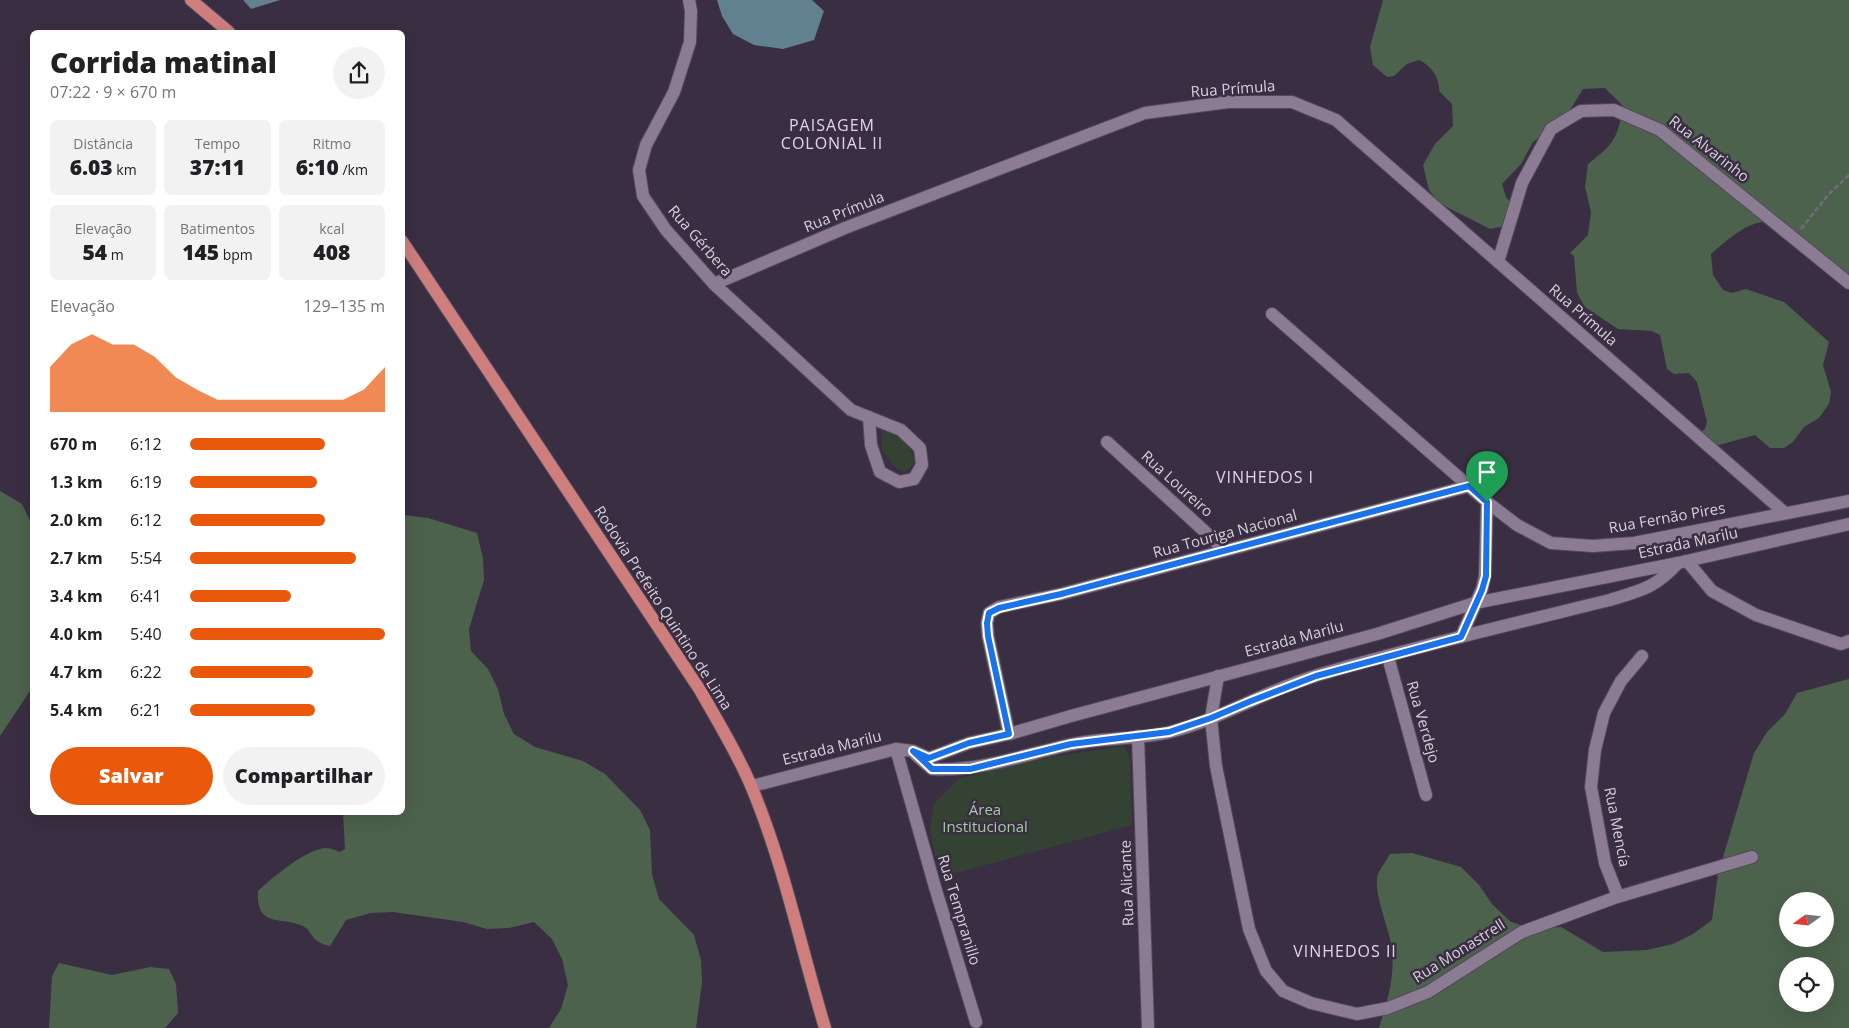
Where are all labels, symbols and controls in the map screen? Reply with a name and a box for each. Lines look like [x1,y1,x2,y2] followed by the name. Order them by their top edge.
[50,43,277,81] text: Corrida matinal
[333,47,385,99] button: share
[1190,75,1276,101] street label: Rua Prímula
[50,81,176,103] text: 07:22 · 9 × 670 m
[1665,110,1754,186] street label: Rua Alvarinho
[781,114,883,154] district label: PAISAGEM COLONIAL II
[73,134,133,153] text: Distância
[195,134,240,153] text: Tempo
[313,134,351,153] text: Ritmo
[70,153,113,181] text: 6.03
[190,153,245,181] text: 37:11
[296,153,339,181] text: 6:10
[113,160,137,179] text: km
[339,160,368,179] text: /km
[801,186,887,236] street label: Rua Prímula
[664,200,737,280] street label: Rua Gérbera
[75,219,132,238] text: Elevação
[180,219,255,238] text: Batimentos
[319,219,345,238] text: kcal
[83,238,107,266] text: 54
[182,238,219,266] text: 145
[313,238,350,266] text: 408
[107,245,124,264] text: m
[219,245,253,264] text: bpm
[1545,279,1622,350] street label: Rua Prímula
[50,295,115,317] text: Elevação
[303,295,385,317] text: 129–135 m
[50,433,97,455] text: 670 m
[130,433,162,455] text: 6:12
[1137,446,1218,521] street label: Rua Loureiro
[1466,451,1508,502] pin
[1473,458,1501,486] icon: arrive
[1216,466,1314,488] district label: VINHEDOS I
[50,471,103,493] text: 1.3 km
[130,471,162,493] text: 6:19
[1607,497,1727,537] street label: Rua Fernão Pires
[590,502,737,713] street label: Rodovia Prefeito Quintino de Lima
[1150,504,1299,562] street label: Rua Touriga Nacional
[50,509,103,531] text: 2.0 km
[130,509,162,531] text: 6:12
[1636,522,1739,562] street label: Estrada Marilu
[50,547,103,569] text: 2.7 km
[130,547,162,569] text: 5:54
[50,585,103,607] text: 3.4 km
[130,585,162,607] text: 6:41
[1242,615,1345,661] street label: Estrada Marilu
[50,623,103,645] text: 4.0 km
[130,623,162,645] text: 5:40
[50,661,103,683] text: 4.7 km
[130,661,162,683] text: 6:22
[1403,678,1445,765] street label: Rua Verdejo
[50,699,103,721] text: 5.4 km
[130,699,162,721] text: 6:21
[780,725,883,769] street label: Estrada Marilu
[50,747,213,805] button: Salvar
[223,747,385,805] button: Compartilhar
[1600,785,1636,869] street label: Rua Mencía
[942,799,1028,836] park label: Área Institucional
[1115,840,1137,926] street label: Rua Alicante
[934,852,986,967] street label: Rua Tempranillo
[1779,892,1834,948] north arrow
[1779,892,1834,1012] map controls
[1408,914,1508,987] street label: Rua Monastrell
[1293,940,1397,962] district label: VINHEDOS II
[1779,957,1834,1012] button: locate

